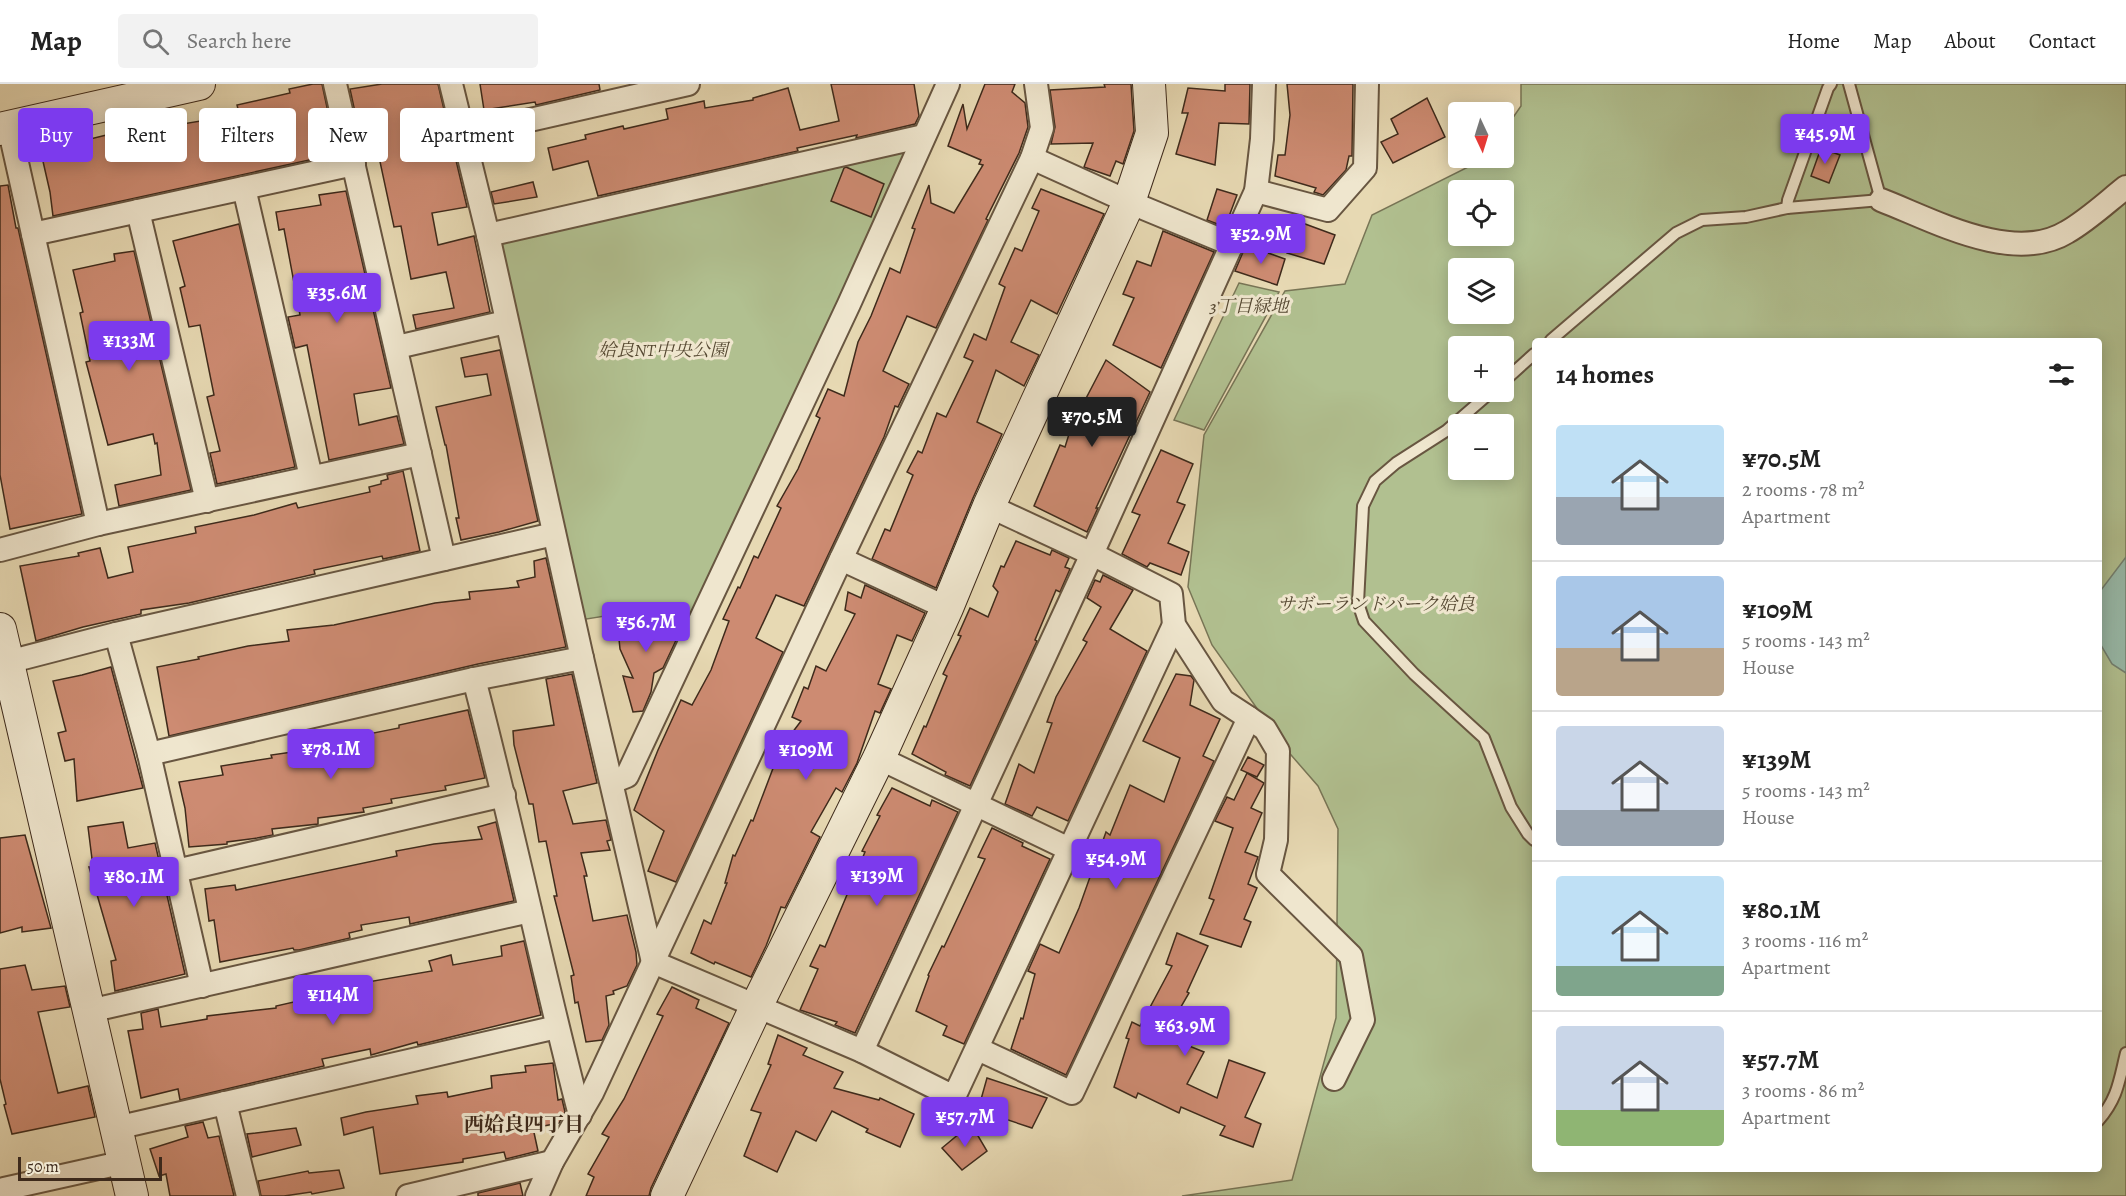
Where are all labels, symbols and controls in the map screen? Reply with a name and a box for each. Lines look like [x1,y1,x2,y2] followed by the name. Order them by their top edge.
[118,14,538,68] search box
[30,22,82,60] text: Map
[139,25,172,58] icon: search
[187,26,291,56] text: Search here
[1787,27,1840,55] text: Home
[1873,27,1911,55] text: Map
[1944,27,1996,55] text: About
[2029,27,2096,55] text: Contact
[1448,102,1514,168] north arrow
[1448,102,1514,480] map controls
[18,108,93,162] chip: Buy
[105,108,187,162] chip: Rent
[199,108,296,162] chip: Filters
[308,108,388,162] chip: New
[400,108,535,162] chip: Apartment
[1776,114,1874,165] pin: ¥45.9M
[1795,120,1856,147] text: ¥45.9M
[1448,180,1514,246] button: locate
[1212,214,1310,265] pin: ¥52.9M
[1230,220,1292,247] text: ¥52.9M
[1448,258,1514,324] button: layers
[288,273,386,324] pin: ¥35.6M
[307,279,367,306] text: ¥35.6M
[1208,294,1291,318] park label: 3丁目緑地
[87,321,171,372] pin: ¥133M
[103,327,155,354] text: ¥133M
[1448,336,1514,402] button: +
[598,338,731,362] park label: 姶良NT中央公園
[1556,357,1654,392] text: 14 homes
[2045,358,2078,391] icon: filters
[1043,397,1141,448] pin: ¥70.5M
[1062,403,1122,430] text: ¥70.5M
[1448,414,1514,480] button: −
[1742,441,1821,476] text: ¥70.5M
[1604,449,1676,521] icon: home
[1742,476,1865,503] text: 2 rooms · 78 m²
[1742,503,1831,530] text: Apartment
[1277,592,1476,616] park label: サボーランドパーク姶良
[1742,592,1813,627] text: ¥109M
[1604,600,1676,672] icon: home
[597,602,695,653] pin: ¥56.7M
[616,608,676,635] text: ¥56.7M
[1742,627,1870,654] text: 5 rooms · 143 m²
[1742,654,1794,681] text: House
[282,729,380,780] pin: ¥78.1M
[764,730,848,781] pin: ¥109M
[301,735,361,762] text: ¥78.1M
[779,736,833,763] text: ¥109M
[1742,742,1811,777] text: ¥139M
[1604,750,1676,822] icon: home
[1742,777,1870,804] text: 5 rooms · 143 m²
[1742,804,1794,831] text: House
[1067,839,1165,890] pin: ¥54.9M
[1086,845,1147,872] text: ¥54.9M
[835,856,919,907] pin: ¥139M
[85,857,183,908] pin: ¥80.1M
[850,862,904,889] text: ¥139M
[104,863,164,890] text: ¥80.1M
[1742,892,1821,927] text: ¥80.1M
[1604,900,1676,972] icon: home
[1742,927,1868,954] text: 3 rooms · 116 m²
[1742,954,1831,981] text: Apartment
[291,975,375,1026] pin: ¥114M
[307,981,359,1008] text: ¥114M
[1136,1006,1234,1057] pin: ¥63.9M
[1155,1012,1216,1039] text: ¥63.9M
[1742,1042,1819,1077] text: ¥57.7M
[1604,1050,1676,1122] icon: home
[1742,1077,1864,1104] text: 3 rooms · 86 m²
[916,1097,1014,1148] pin: ¥57.7M
[935,1103,995,1130] text: ¥57.7M
[1742,1104,1831,1131] text: Apartment
[464,1111,584,1138] district label: 西姶良四丁目
[18,1154,162,1182] scale bar
[27,1156,59,1178] text: 50 m

